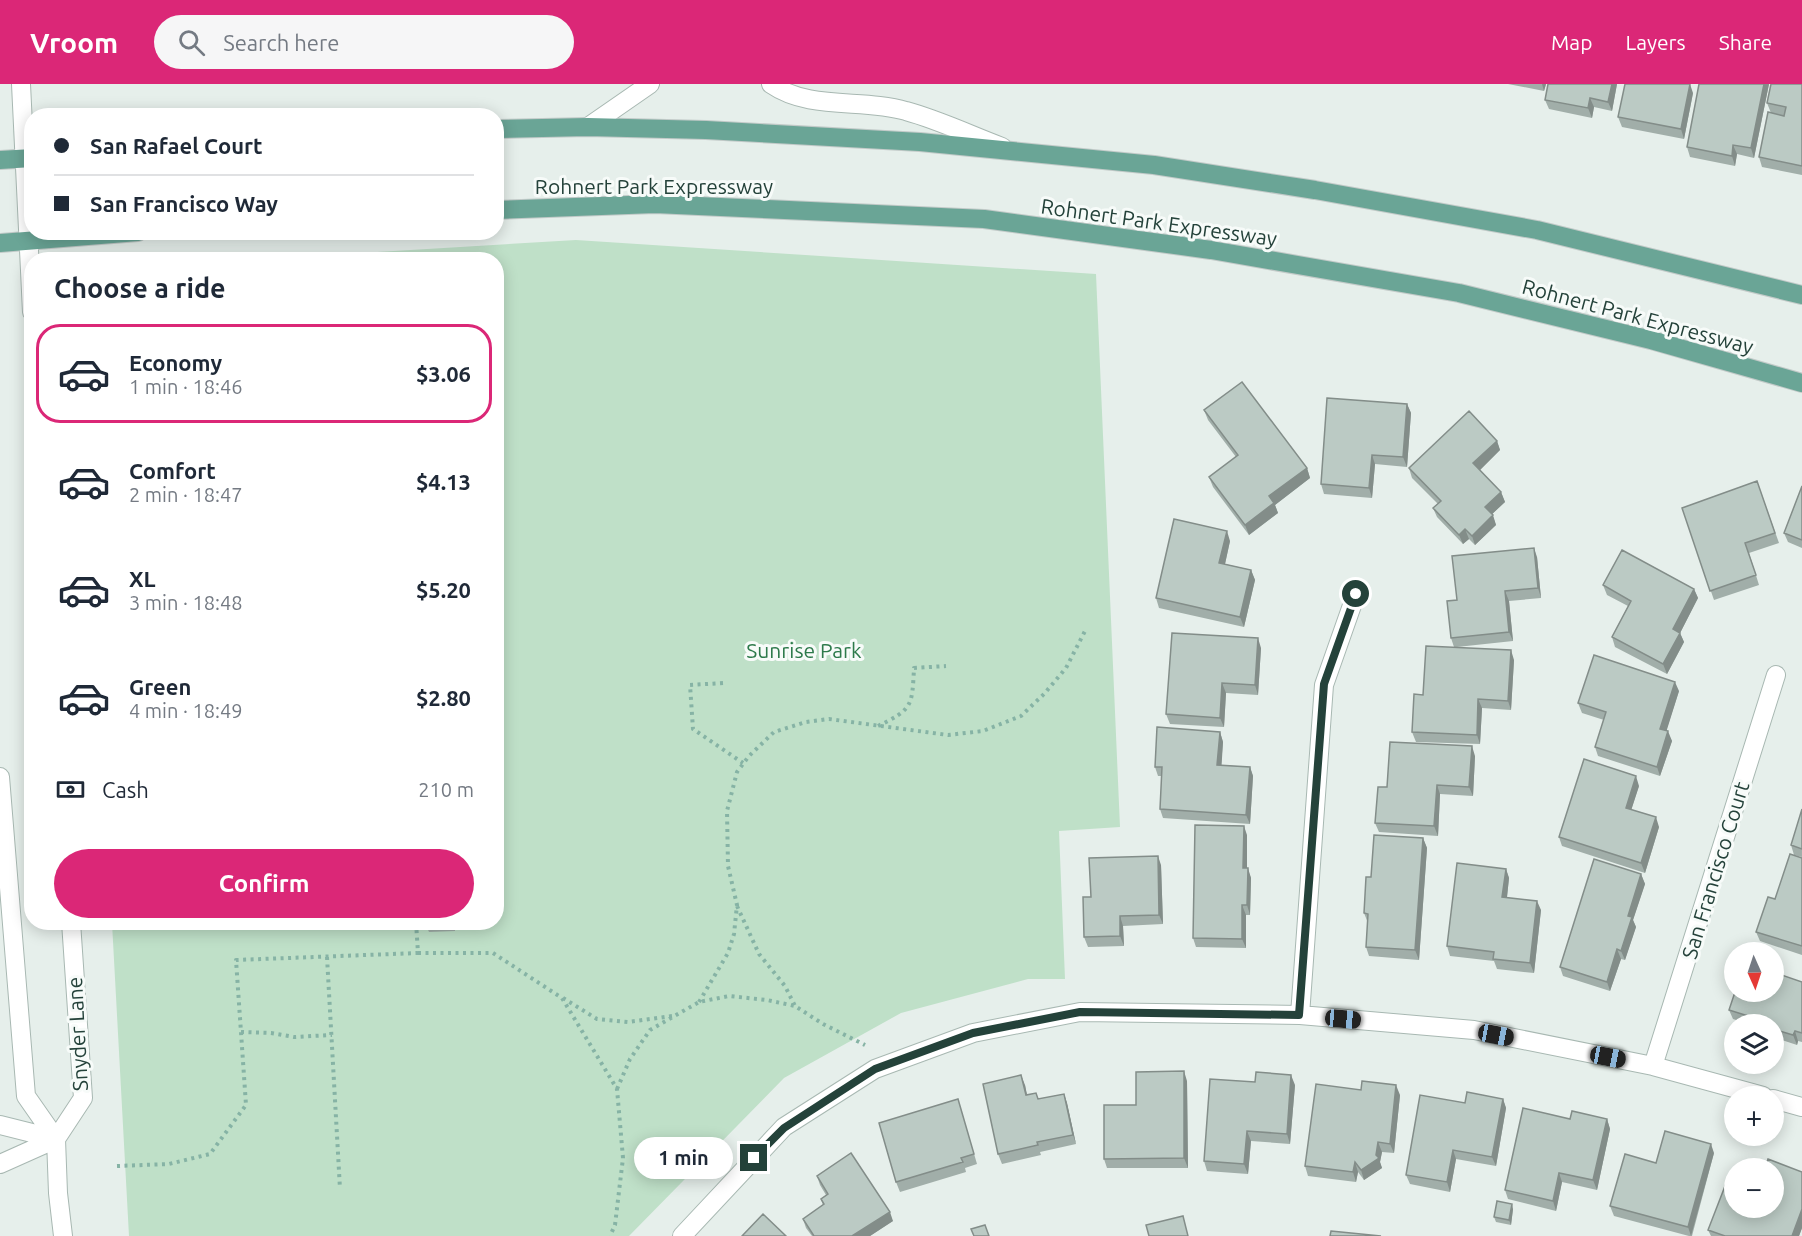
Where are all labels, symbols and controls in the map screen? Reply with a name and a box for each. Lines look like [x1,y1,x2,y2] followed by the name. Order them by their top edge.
[154,15,574,69] search box
[175,26,208,59] icon: search
[30,27,118,58] text: Vroom
[223,30,339,55] text: Search here
[1551,30,1592,54] text: Map
[1625,30,1686,54] text: Layers
[1719,30,1772,54] text: Share
[90,133,263,158] text: San Rafael Court
[535,174,773,198] street label: Rohnert Park Expressway
[90,191,278,216] text: San Francisco Way
[1039,194,1279,250] street label: Rohnert Park Expressway
[54,273,226,303] text: Choose a ride
[1520,274,1756,358] street label: Rohnert Park Expressway
[57,347,111,401] icon: car
[129,350,222,375] text: Economy
[416,361,471,386] text: $3.06
[129,375,243,398] text: 1 min · 18:46
[57,455,111,509] icon: car
[129,458,216,483] text: Comfort
[416,469,471,494] text: $4.13
[129,483,243,506] text: 2 min · 18:47
[57,563,111,617] icon: car
[129,566,156,591] text: XL
[416,577,471,602] text: $5.20
[1342,580,1369,607] route start
[129,591,243,614] text: 3 min · 18:48
[746,638,862,662] park label: Sunrise Park
[57,671,111,725] icon: car
[129,674,191,699] text: Green
[416,685,471,710] text: $2.80
[129,699,243,722] text: 4 min · 18:49
[54,773,87,806] icon: cash
[102,777,149,802] text: Cash
[418,778,474,801] text: 210 m
[1677,778,1753,962] street label: San Francisco Court
[54,849,474,918] button: Confirm
[1724,942,1784,1002] north arrow
[1724,942,1784,1218] map controls
[62,976,92,1092] street label: Snyder Lane
[1324,1008,1362,1030] car
[1724,1014,1784,1074] button: layers
[1477,1023,1515,1047] car
[1589,1045,1627,1069] car
[1724,1086,1784,1146] button: +
[634,1137,733,1179] callout: 1 min
[740,1144,767,1171] route end
[658,1146,709,1169] text: 1 min
[1724,1158,1784,1218] button: −

